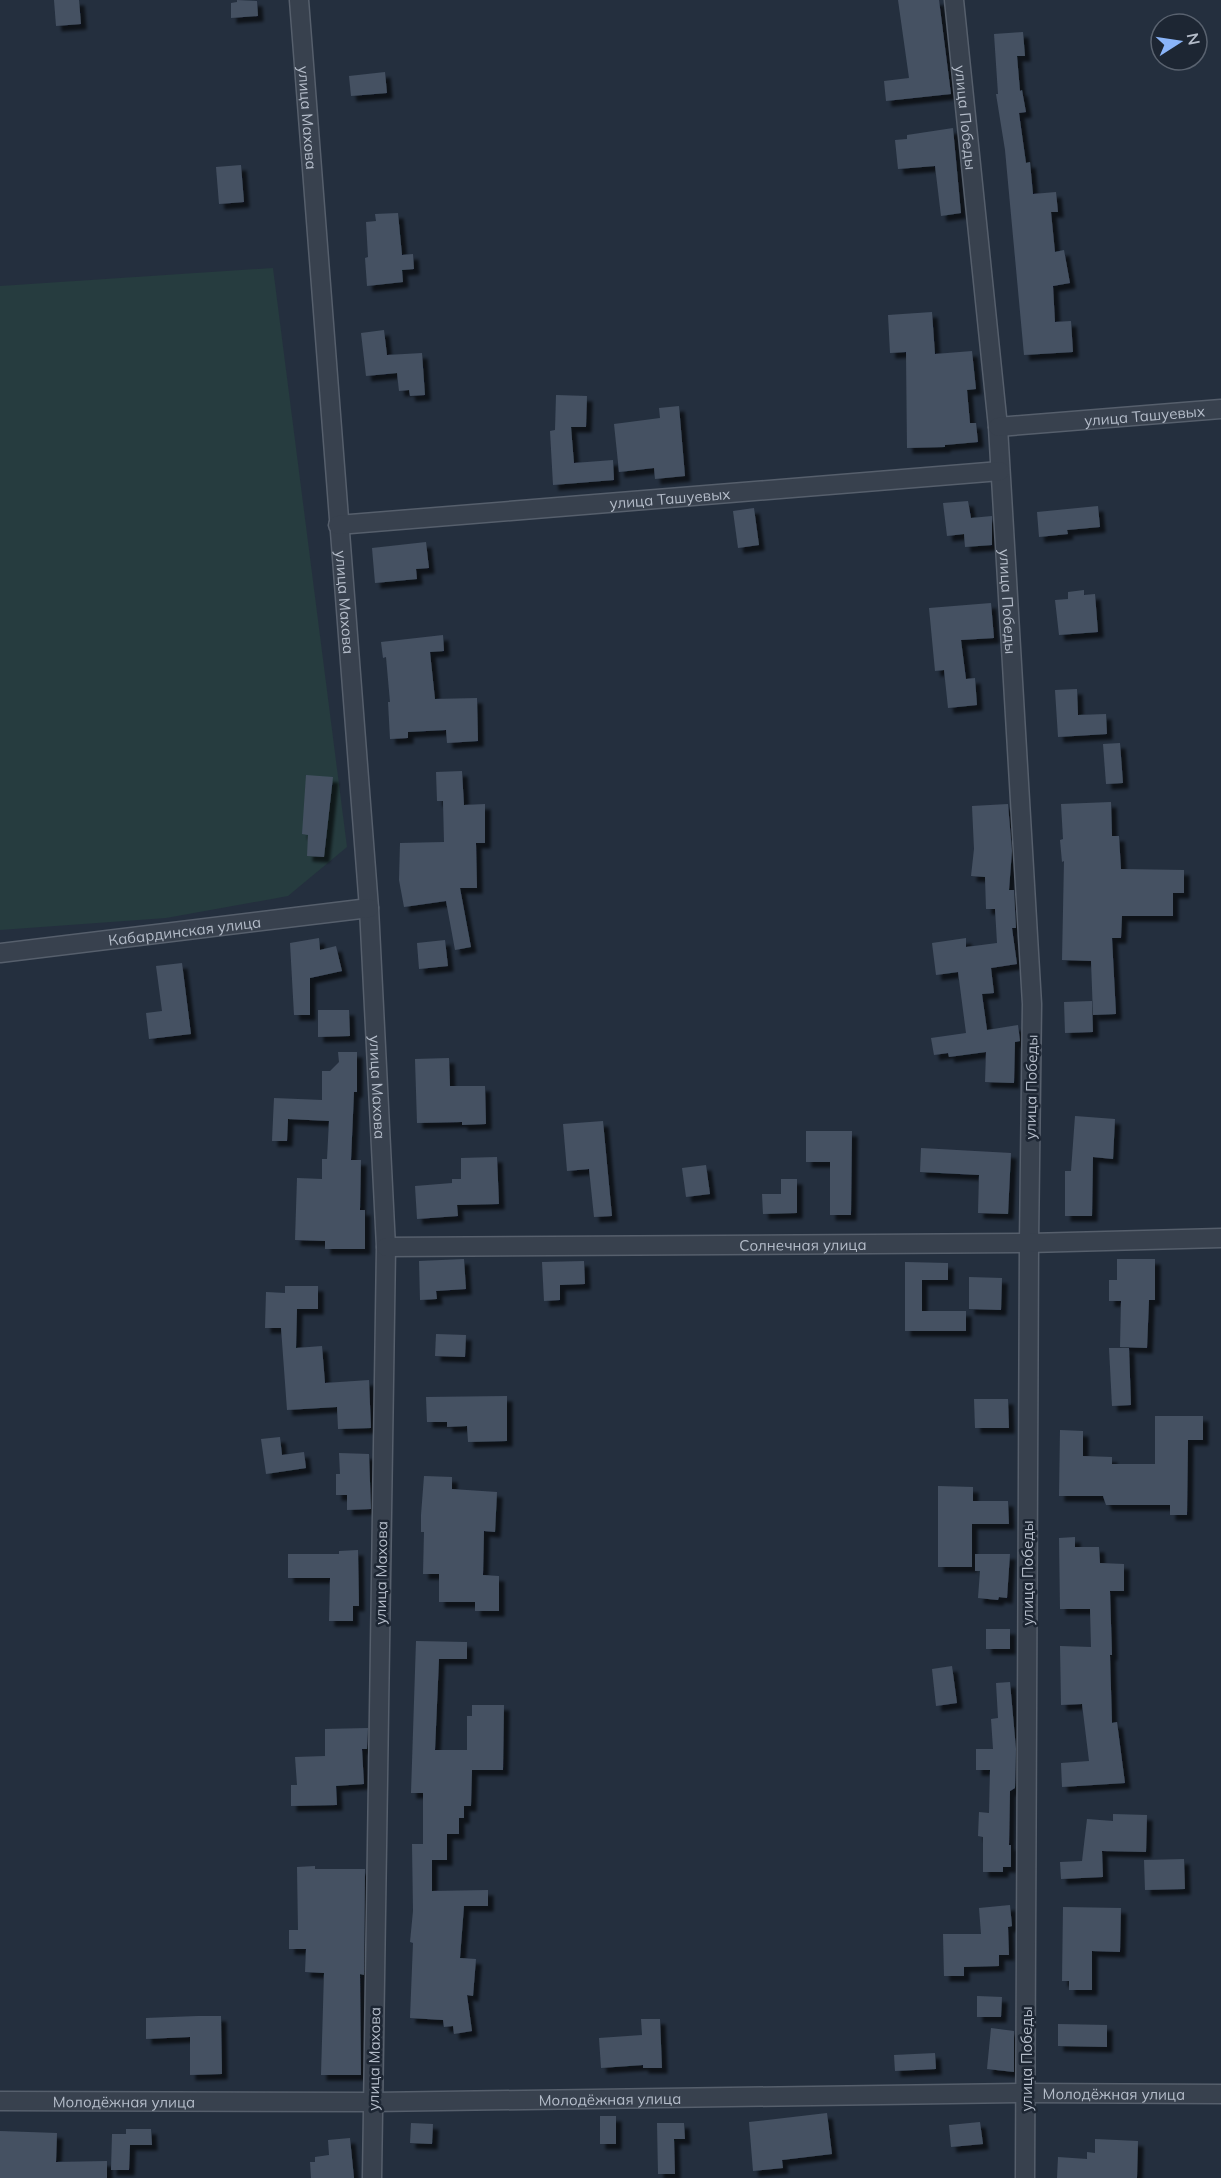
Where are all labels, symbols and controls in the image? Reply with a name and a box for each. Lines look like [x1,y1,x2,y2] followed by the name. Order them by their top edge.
[1149,12,1209,72] north arrow
[1183,31,1205,47] text: N
[951,64,981,171] street label: улица Победы
[295,65,322,170] street label: улица Махова
[1083,401,1206,430] street label: улица Ташуевых
[609,484,731,512] street label: улица Ташуевых
[996,548,1021,655] street label: улица Победы
[332,550,359,655] street label: улица Махова
[107,912,262,949] street label: Кабардинская улица
[1021,1034,1041,1140] street label: улица Победы
[366,1035,390,1139] street label: улица Махова
[739,1235,867,1254] street label: Солнечная улица
[1018,1520,1037,1626] street label: улица Победы
[371,1521,391,1625] street label: улица Махова
[1017,2006,1036,2112] street label: улица Победы
[364,2007,384,2111] street label: улица Махова
[1043,2084,1185,2103] street label: Молодёжная улица
[539,2088,681,2109] street label: Молодёжная улица
[53,2092,195,2111] street label: Молодёжная улица

